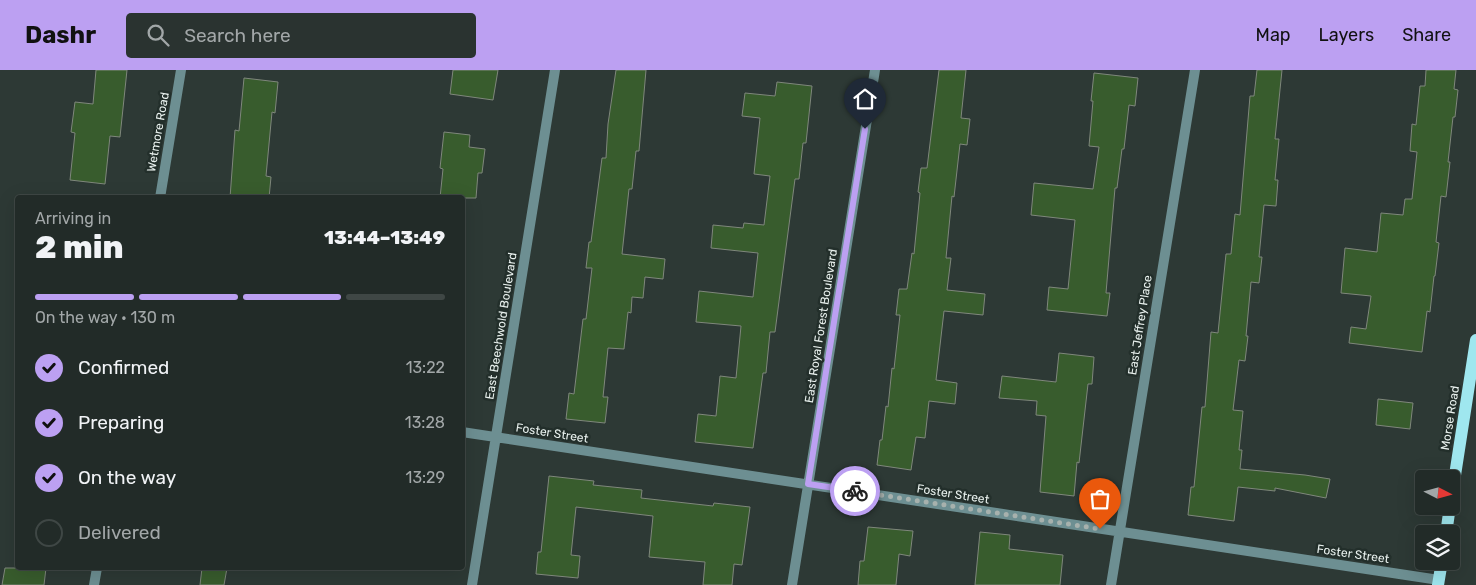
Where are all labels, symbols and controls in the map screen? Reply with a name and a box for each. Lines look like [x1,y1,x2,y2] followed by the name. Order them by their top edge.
[126,13,476,58] search box
[25,21,96,49] text: Dashr
[144,21,172,49] icon: search
[184,24,291,47] text: Search here
[1256,24,1291,46] text: Map
[1319,24,1374,46] text: Layers
[1402,24,1451,46] text: Share
[844,78,886,129] pin
[851,85,879,113] icon: home
[144,91,172,173] street label: Wetmore Road
[35,209,111,228] text: Arriving in
[324,226,445,249] text: 13:44–13:49
[35,228,124,266] text: 2 min
[802,248,840,404] street label: East Royal Forest Boulevard
[482,252,520,400] street label: East Beechwold Boulevard
[1125,274,1155,376] street label: East Jeffrey Place
[35,308,175,327] text: On the way · 130 m
[35,354,63,382] icon: check
[78,356,169,379] text: Confirmed
[406,358,445,377] text: 13:22
[1438,385,1462,451] street label: Morse Road
[35,409,63,437] icon: check
[78,411,164,434] text: Preparing
[405,413,445,432] text: 13:28
[515,420,590,446] street label: Foster Street
[35,464,63,492] icon: check
[78,466,176,489] text: On the way
[830,466,880,516] courier
[406,468,445,487] text: 13:29
[1415,470,1460,515] north arrow
[1415,470,1460,570] map controls
[841,477,869,505] icon: bike
[1079,478,1121,529] pin
[916,481,991,507] street label: Foster Street
[1086,485,1114,513] icon: bag
[78,521,161,544] text: Delivered
[1415,525,1460,570] button: layers
[1316,542,1391,566] street label: Foster Street

